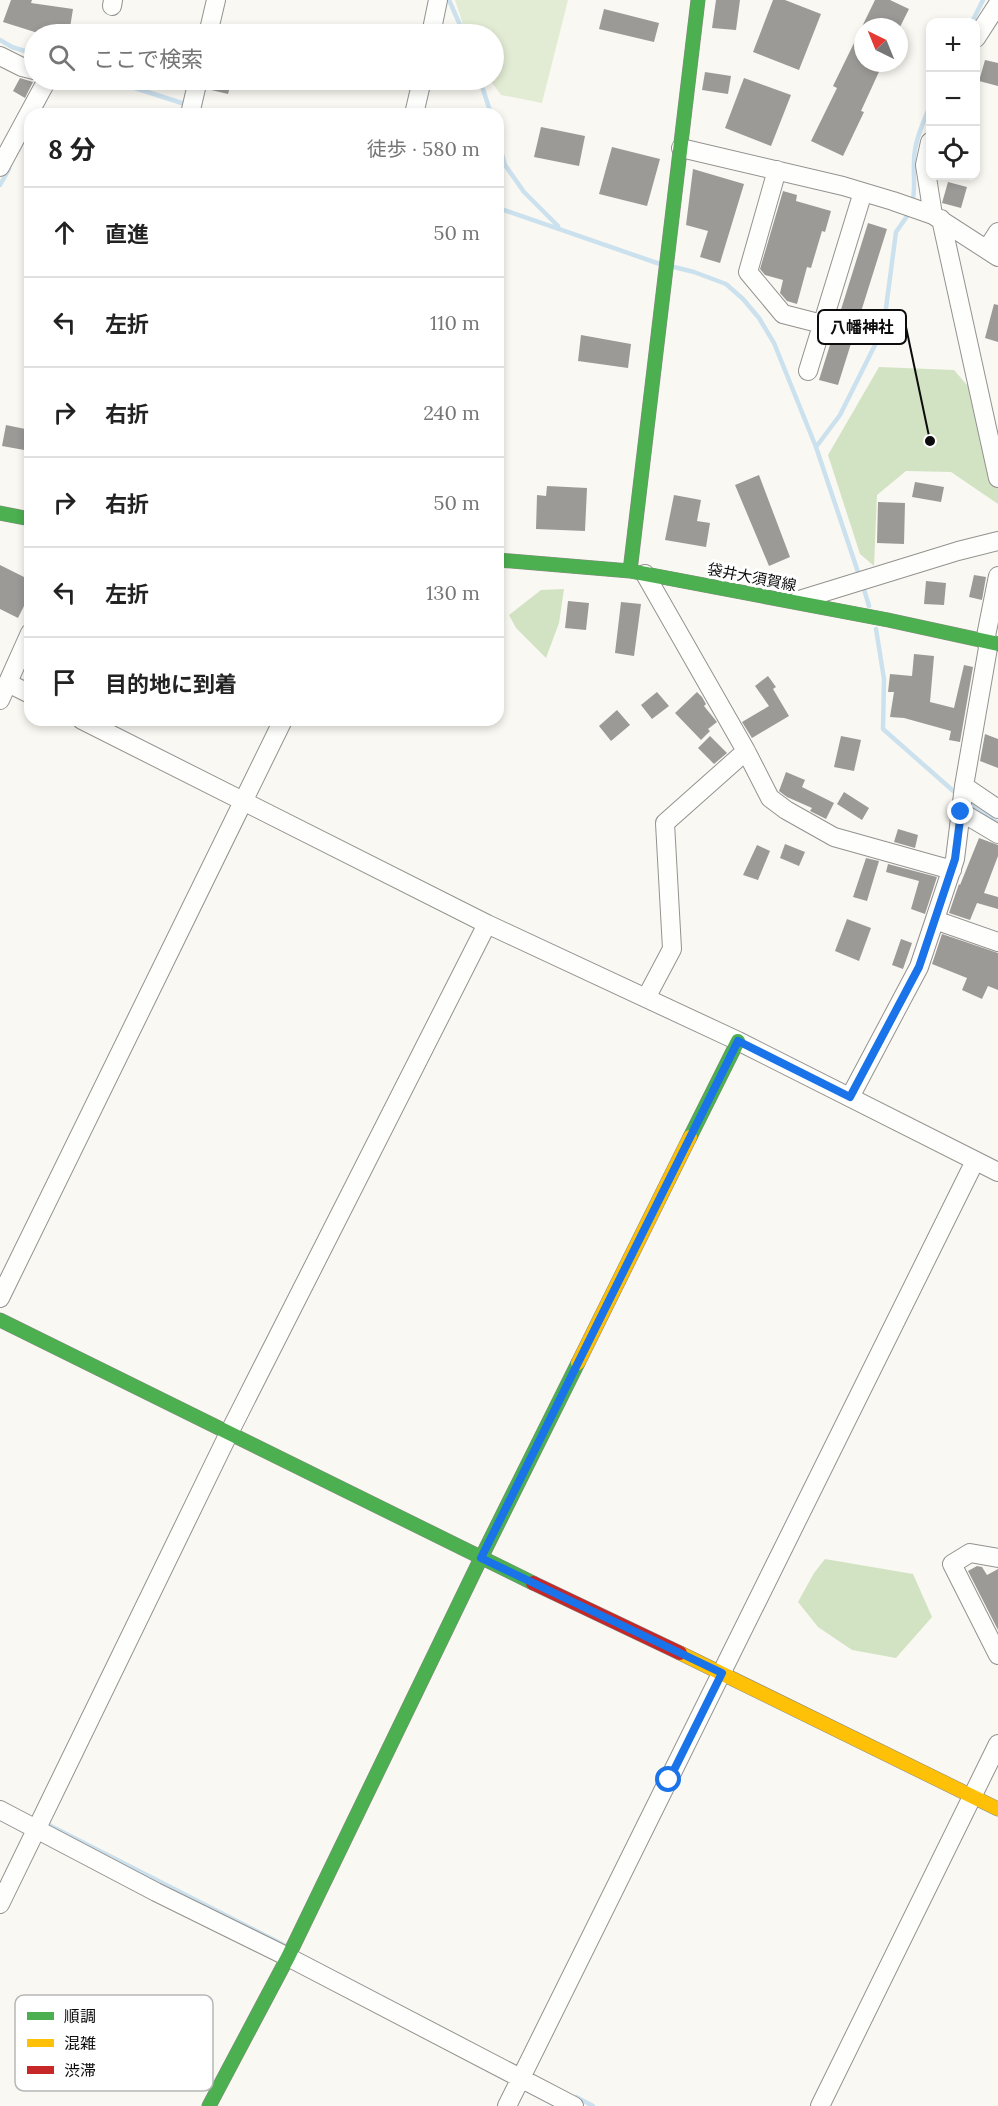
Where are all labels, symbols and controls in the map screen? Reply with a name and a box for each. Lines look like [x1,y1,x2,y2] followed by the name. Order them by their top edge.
[854,18,908,72] north arrow
[926,18,980,180] map controls
[926,18,980,72] button: +
[24,24,504,90] search box
[45,41,78,74] icon: search
[93,45,203,73] text: ここで検索
[926,72,980,126] button: −
[926,126,980,180] button: locate
[48,133,96,166] text: 8 分
[367,136,480,161] text: 徒歩 · 580 m
[48,216,81,249] icon: ahead
[105,220,149,248] text: 直進
[434,220,480,245] text: 50 m
[48,306,81,339] icon: left
[105,310,149,338] text: 左折
[430,310,480,335] text: 110 m
[818,310,906,344] callout: 八幡神社
[830,317,894,337] text: 八幡神社
[48,396,81,429] icon: right
[105,400,149,428] text: 右折
[423,400,480,425] text: 240 m
[48,486,81,519] icon: right
[105,490,149,518] text: 右折
[434,490,480,515] text: 50 m
[706,559,798,595] street label: 袋井大須賀線
[48,576,81,609] icon: left
[105,580,149,608] text: 左折
[426,580,480,605] text: 130 m
[48,666,81,699] icon: arrive
[105,670,237,698] text: 目的地に到着
[947,798,973,824] route end
[655,1766,681,1792] route start
[15,1995,213,2091] legend
[64,2006,96,2026] text: 順調
[64,2033,96,2053] text: 混雑
[64,2060,96,2080] text: 渋滞

